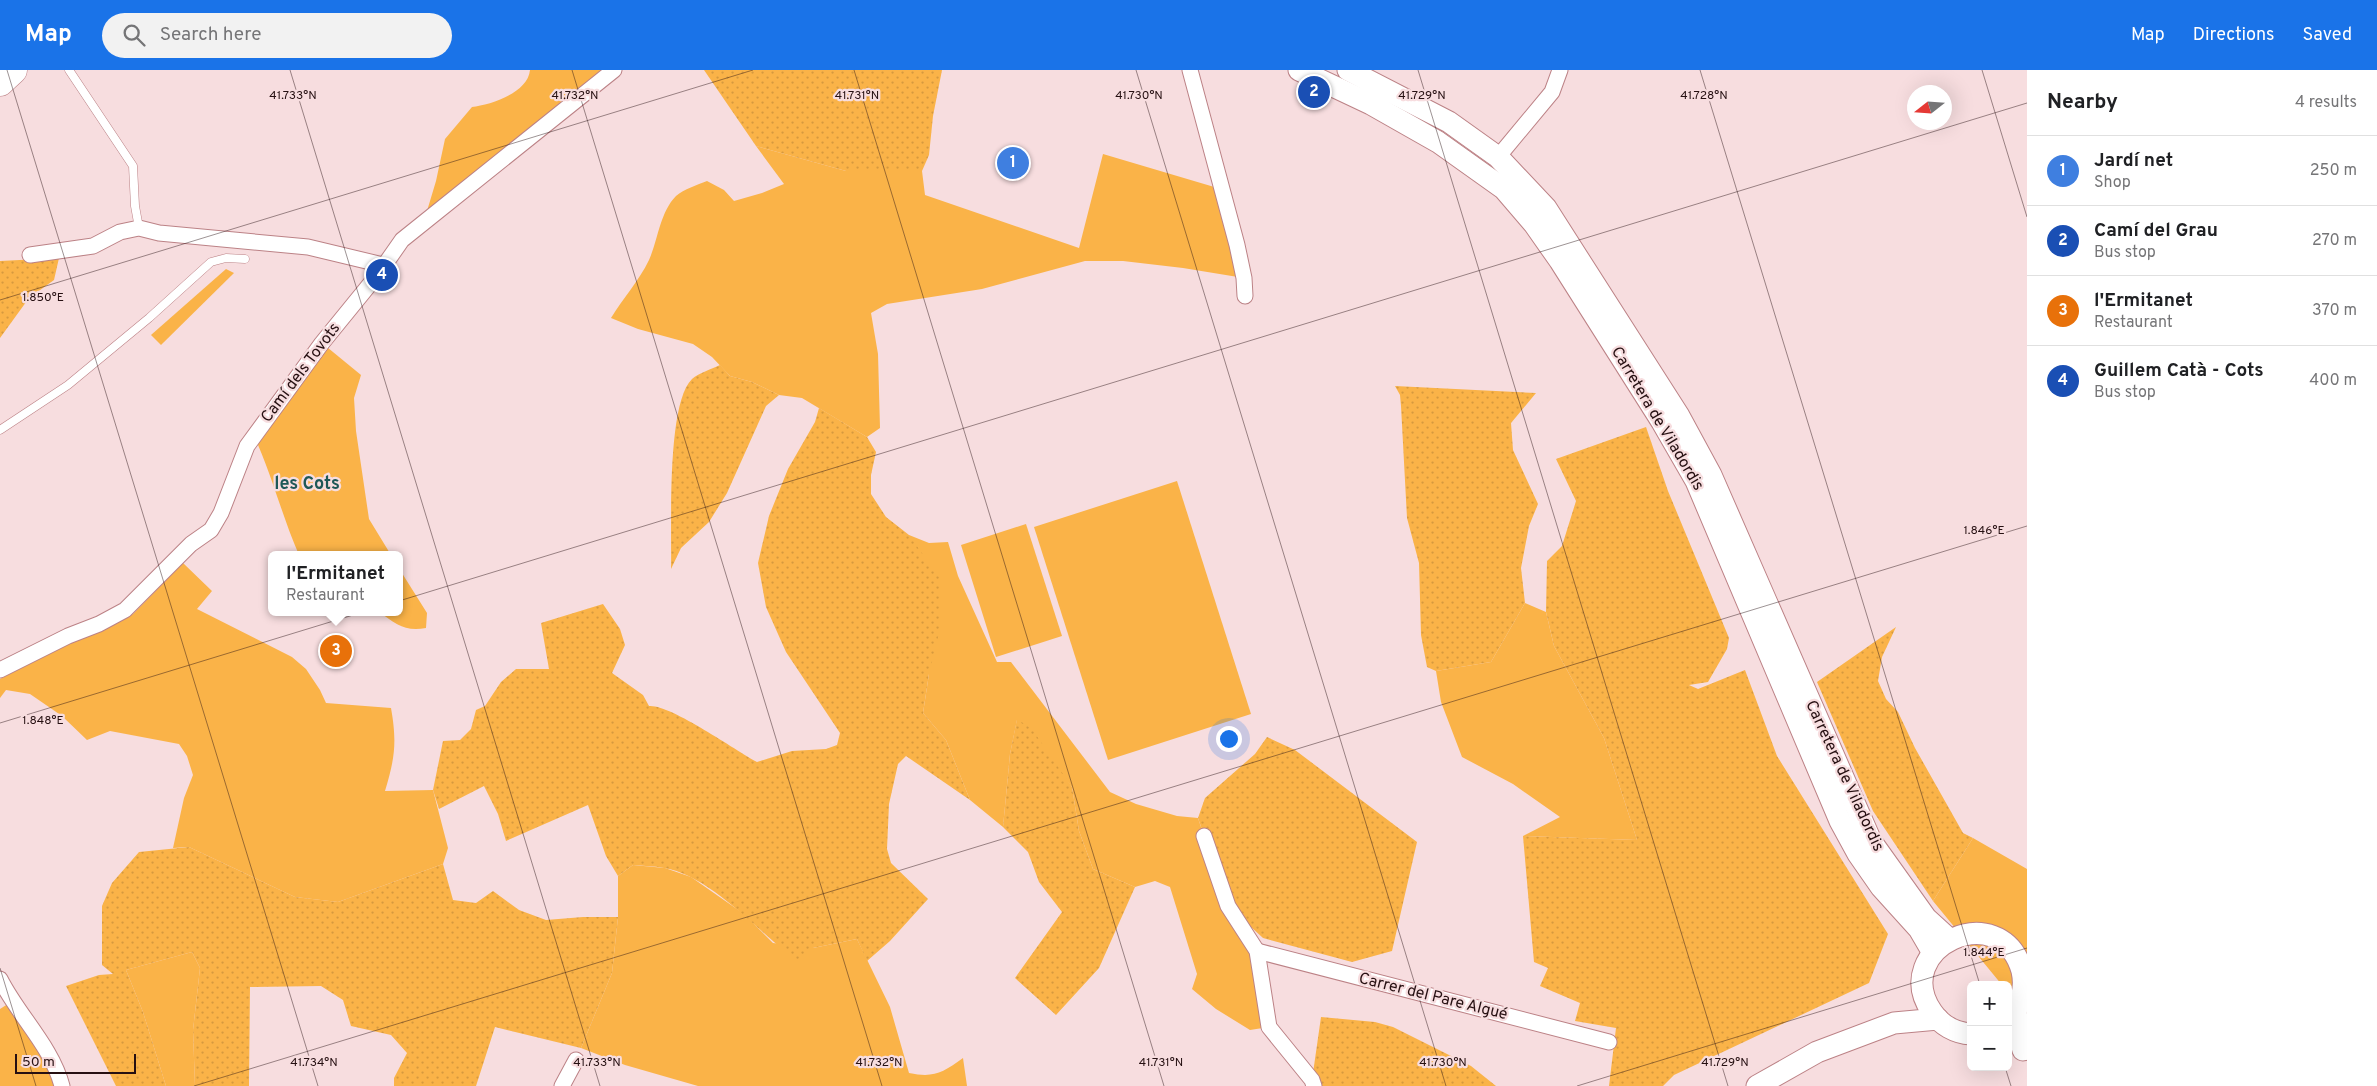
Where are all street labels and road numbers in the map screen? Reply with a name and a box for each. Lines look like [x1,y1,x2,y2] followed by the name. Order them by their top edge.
[257,319,345,427] street label: Camí dels Tovots
[1606,343,1708,495] street label: Carretera de Viladordis
[1800,697,1888,855] street label: Carretera de Viladordis
[1356,969,1510,1025] street label: Carrer del Pare Algué

